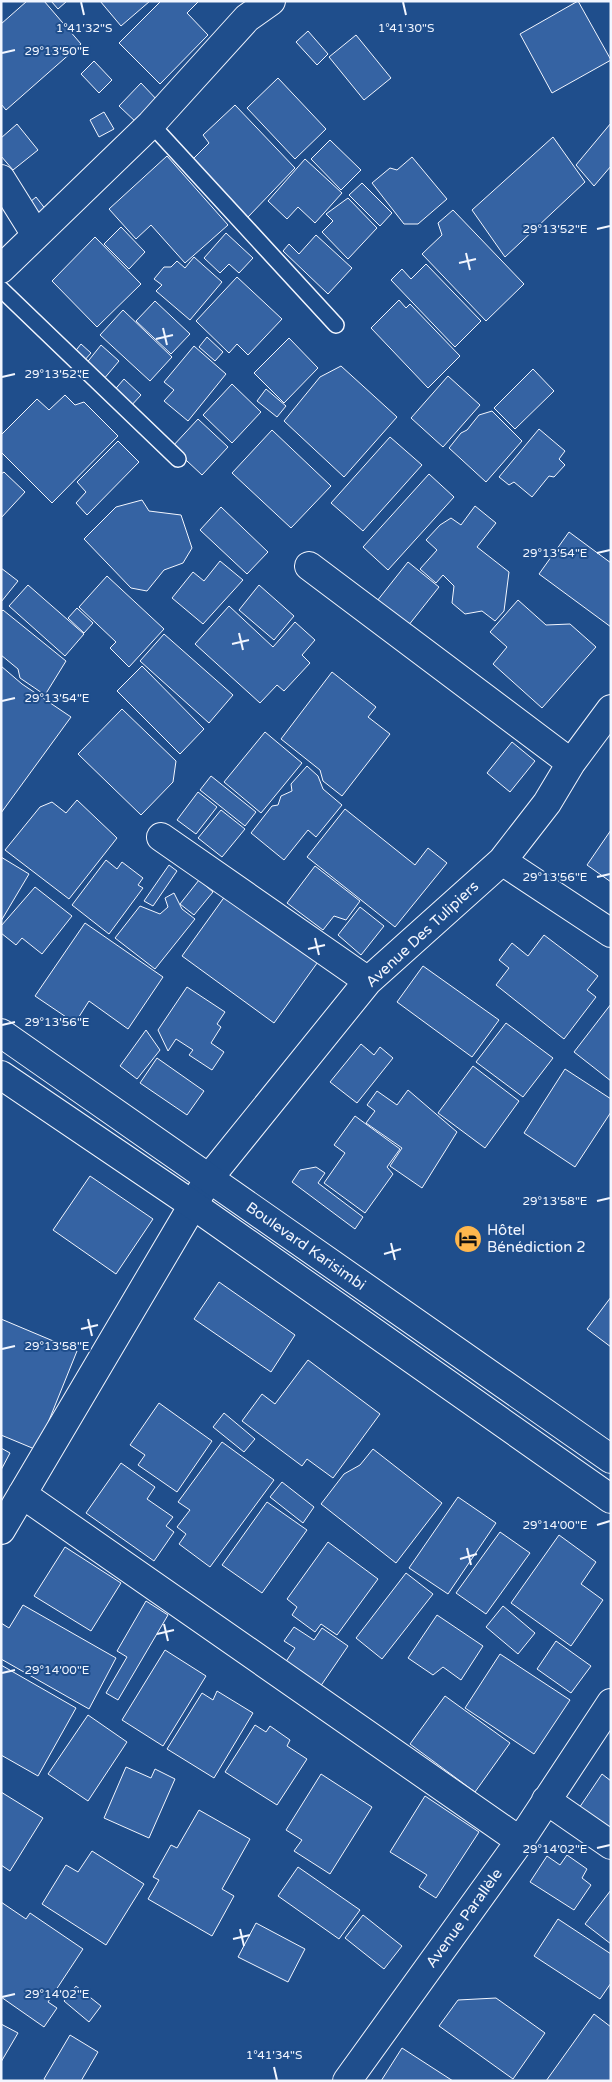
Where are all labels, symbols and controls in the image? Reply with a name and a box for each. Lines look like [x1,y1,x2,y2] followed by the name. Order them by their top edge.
[56,21,112,35] text: 1°41'32"S
[378,21,434,35] text: 1°41'30"S
[24,44,90,58] text: 29°13'50"E
[522,222,588,236] text: 29°13'52"E
[24,367,90,381] text: 29°13'52"E
[522,546,588,560] text: 29°13'54"E
[24,691,90,705] text: 29°13'54"E
[522,870,588,884] text: 29°13'56"E
[362,877,482,991] street label: Avenue Des Tulipiers
[24,1015,90,1029] text: 29°13'56"E
[522,1194,588,1208] text: 29°13'58"E
[243,1198,369,1294] street label: Boulevard Karisimbi
[487,1221,586,1256] place label: Hôtel Bénédiction 2
[453,1224,483,1254] hotel icon: Hôtel Bénédiction 2
[24,1339,90,1353] text: 29°13'58"E
[522,1518,588,1532] text: 29°14'00"E
[24,1663,90,1677] text: 29°14'00"E
[522,1842,588,1856] text: 29°14'02"E
[422,1865,506,1971] street label: Avenue Parallèle
[24,1987,90,2001] text: 29°14'02"E
[246,2048,302,2062] text: 1°41'34"S

